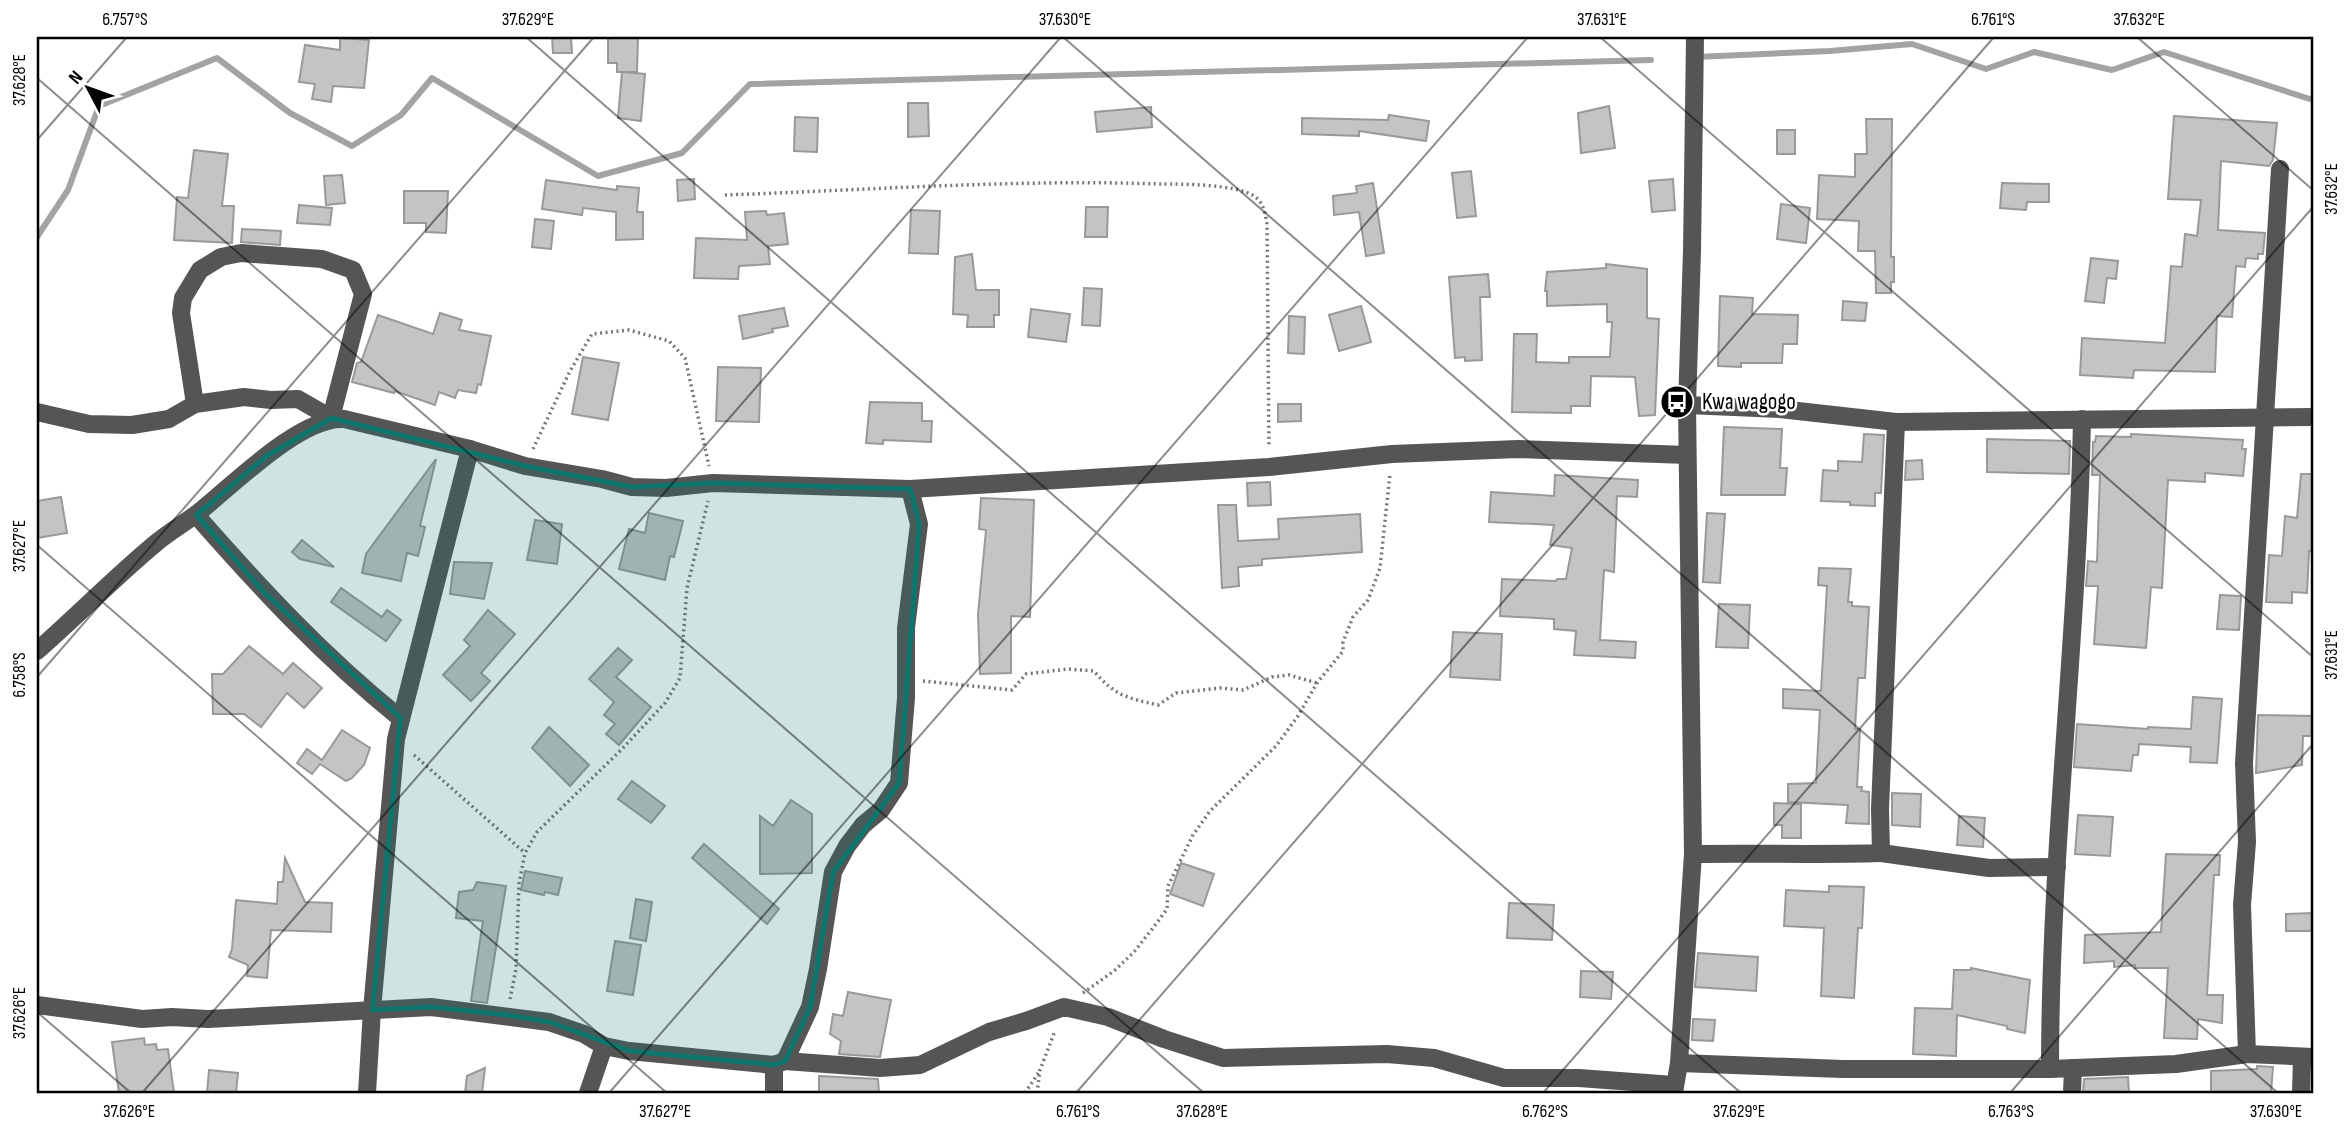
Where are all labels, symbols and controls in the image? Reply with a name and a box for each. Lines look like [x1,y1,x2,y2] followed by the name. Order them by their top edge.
[102,9,148,30] text: 6.757°S
[502,9,554,30] text: 37.629°E
[1039,9,1091,30] text: 37.630°E
[1577,9,1627,30] text: 37.631°E
[1971,9,2015,30] text: 6.761°S
[2113,9,2165,30] text: 37.632°E
[52,52,122,122] north arrow
[9,54,30,106] text: 37.628°E
[64,66,88,89] text: N
[2321,163,2342,215] text: 37.632°E
[1658,383,1696,421] bus stop icon: Kwa wagogo
[1702,388,1796,416] place label: Kwa wagogo
[9,520,30,572] text: 37.627°E
[2321,630,2342,680] text: 37.631°E
[9,652,30,698] text: 6.758°S
[9,987,30,1039] text: 37.626°E
[103,1101,155,1122] text: 37.626°E
[639,1101,691,1122] text: 37.627°E
[1056,1101,1100,1122] text: 6.761°S
[1176,1101,1228,1122] text: 37.628°E
[1522,1101,1568,1122] text: 6.762°S
[1713,1101,1765,1122] text: 37.629°E
[1988,1101,2034,1122] text: 6.763°S
[2250,1101,2302,1122] text: 37.630°E

